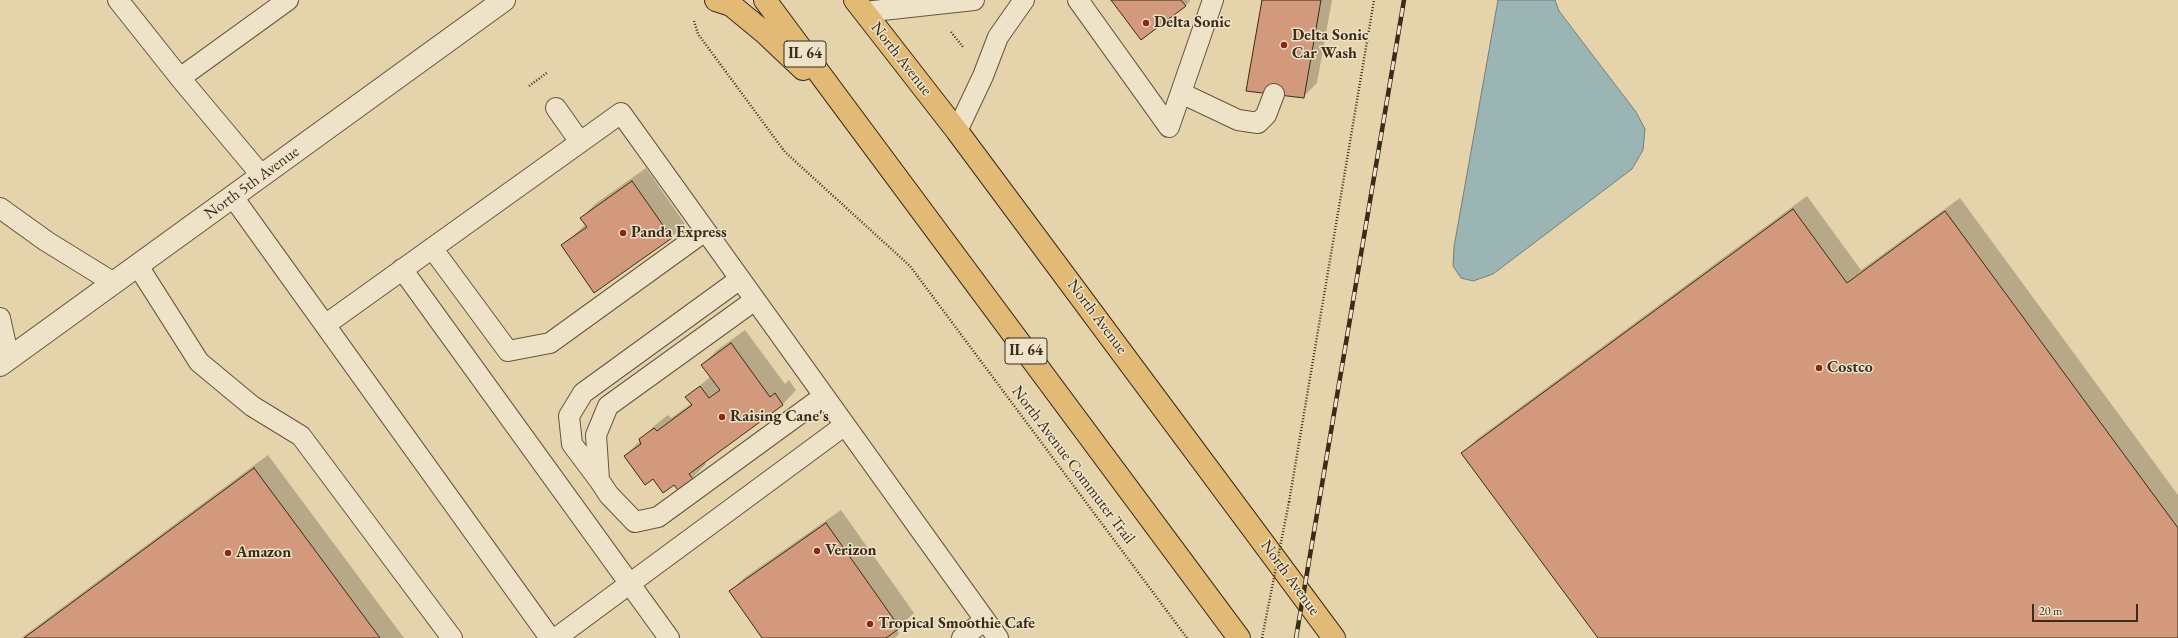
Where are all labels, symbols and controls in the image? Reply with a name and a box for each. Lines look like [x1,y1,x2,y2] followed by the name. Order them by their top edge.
[1154,13,1231,33] place label: Delta Sonic
[866,18,936,100] street label: North Avenue
[1141,18,1151,28] marker: Delta Sonic
[1292,26,1369,64] place label: Delta Sonic Car Wash
[1279,40,1289,50] marker: Delta Sonic Car Wash
[784,41,826,67] road number: IL 64
[201,142,303,224] street label: North 5th Avenue
[631,223,727,243] place label: Panda Express
[618,228,628,238] marker: Panda Express
[1063,276,1131,358] street label: North Avenue
[1005,338,1047,364] road number: IL 64
[1827,358,1873,378] place label: Costco
[1814,363,1824,373] marker: Costco
[1007,382,1139,548] street label: North Avenue Commuter Trail
[730,407,829,427] place label: Raising Cane's
[717,412,727,422] marker: Raising Cane's
[1256,537,1324,619] street label: North Avenue
[825,541,877,561] place label: Verizon
[236,543,291,563] place label: Amazon
[812,546,822,556] marker: Verizon
[223,548,233,558] marker: Amazon
[2034,596,2140,622] scale bar
[2039,603,2062,619] text: 20 m
[878,614,1035,634] place label: Tropical Smoothie Cafe
[865,619,875,629] marker: Tropical Smoothie Cafe

